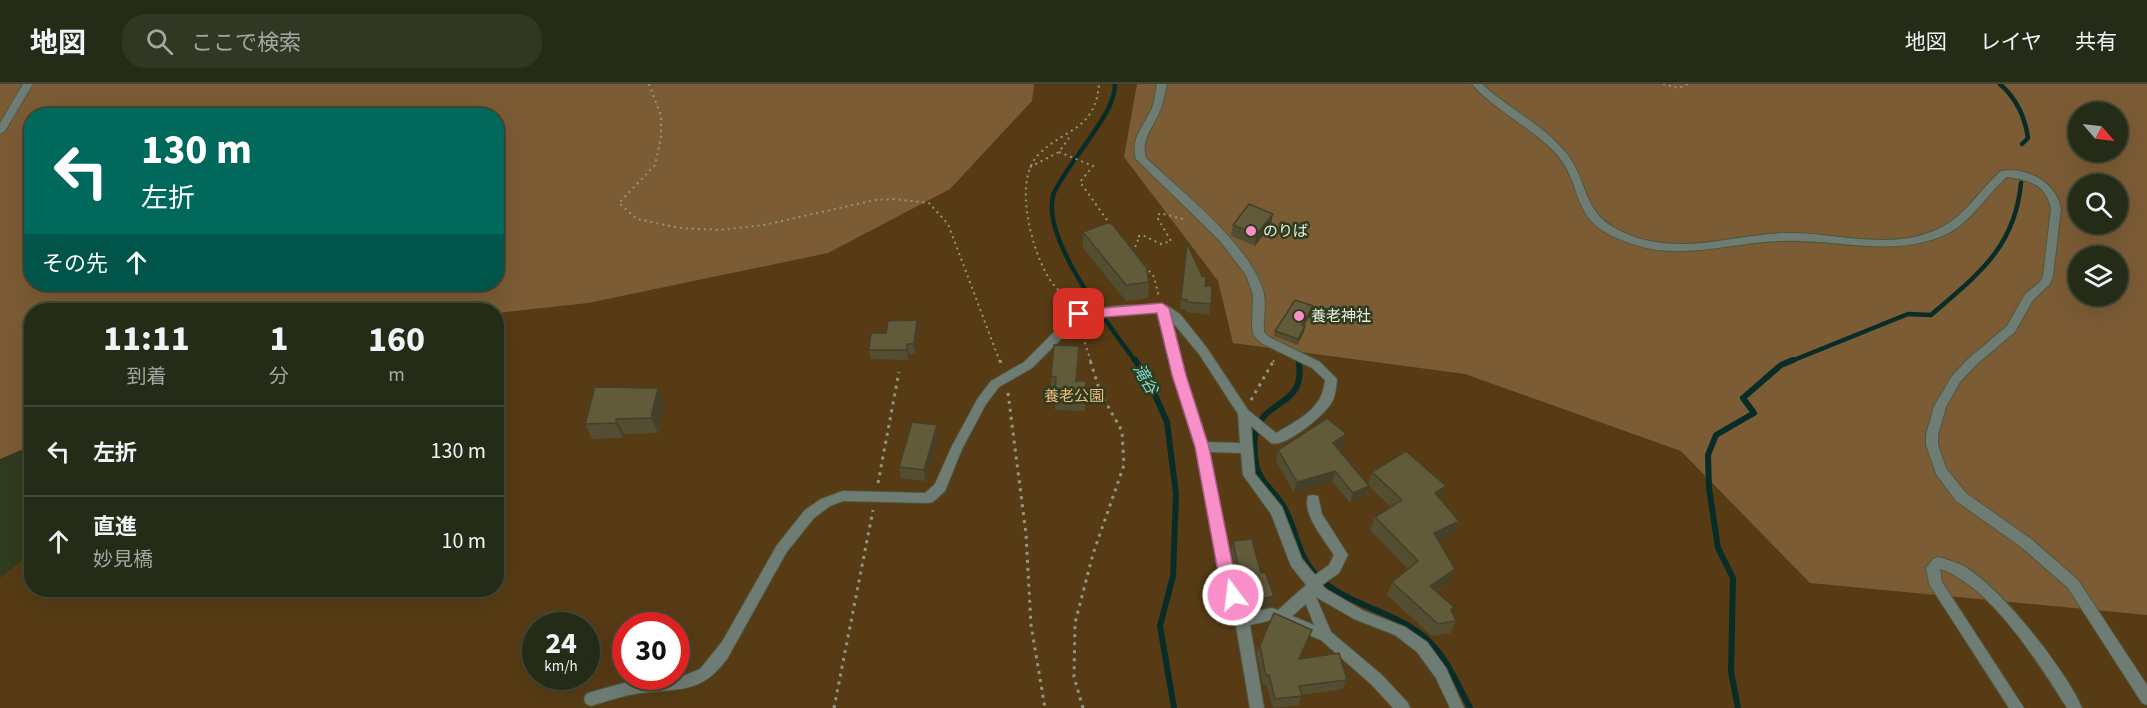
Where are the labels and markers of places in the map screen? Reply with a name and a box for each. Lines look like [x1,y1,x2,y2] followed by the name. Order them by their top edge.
[1263,221,1308,242] place label: のりば
[1244,224,1258,238] marker: のりば
[1053,288,1104,339] pin
[1311,306,1371,327] place label: 養老神社
[1292,309,1306,323] marker: 養老神社

